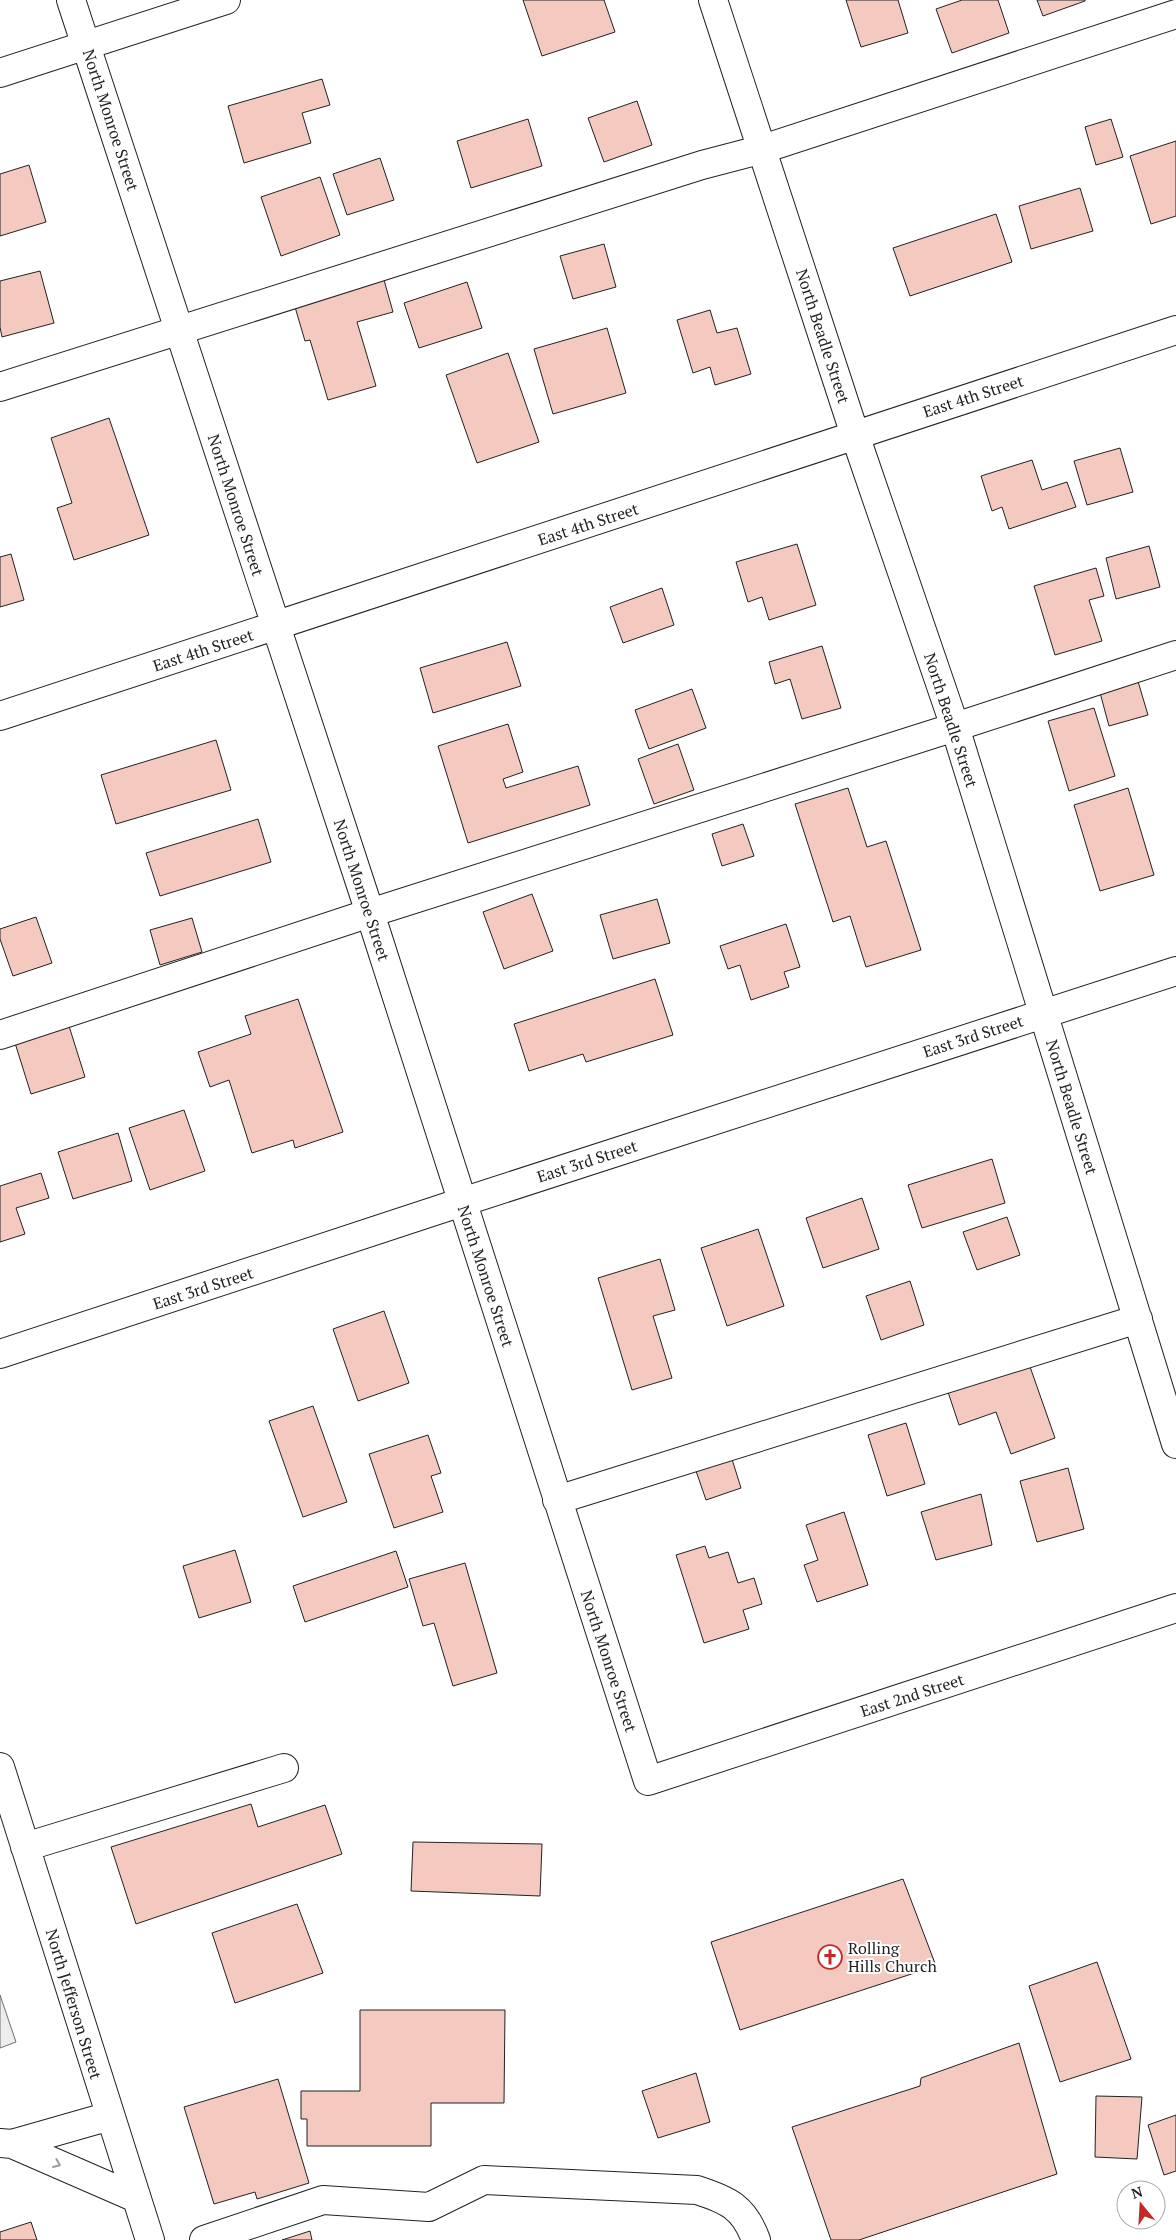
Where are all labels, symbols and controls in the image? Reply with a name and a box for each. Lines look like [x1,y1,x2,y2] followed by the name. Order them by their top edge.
[78,46,144,194] street label: North Monroe Street
[791,266,855,406] street label: North Beadle Street
[920,369,1026,423] street label: East 4th Street
[203,431,269,579] street label: North Monroe Street
[535,497,641,551] street label: East 4th Street
[150,623,256,677] street label: East 4th Street
[919,650,983,790] street label: North Beadle Street
[329,816,395,964] street label: North Monroe Street
[920,1009,1026,1063] street label: East 3rd Street
[1041,1037,1103,1177] street label: North Beadle Street
[534,1134,640,1188] street label: East 3rd Street
[453,1202,519,1350] street label: North Monroe Street
[150,1261,256,1315] street label: East 3rd Street
[576,1587,642,1735] street label: North Monroe Street
[857,1668,967,1722] street label: East 2nd Street
[41,1926,107,2082] street label: North Jefferson Street
[848,1937,937,1977] place label: Rolling Hills Church
[817,1944,843,1970] church icon: Rolling Hills Church
[52,2157,61,2168] one-way arrow
[1116,2180,1166,2230] north arrow
[1129,2181,1145,2203] text: N

